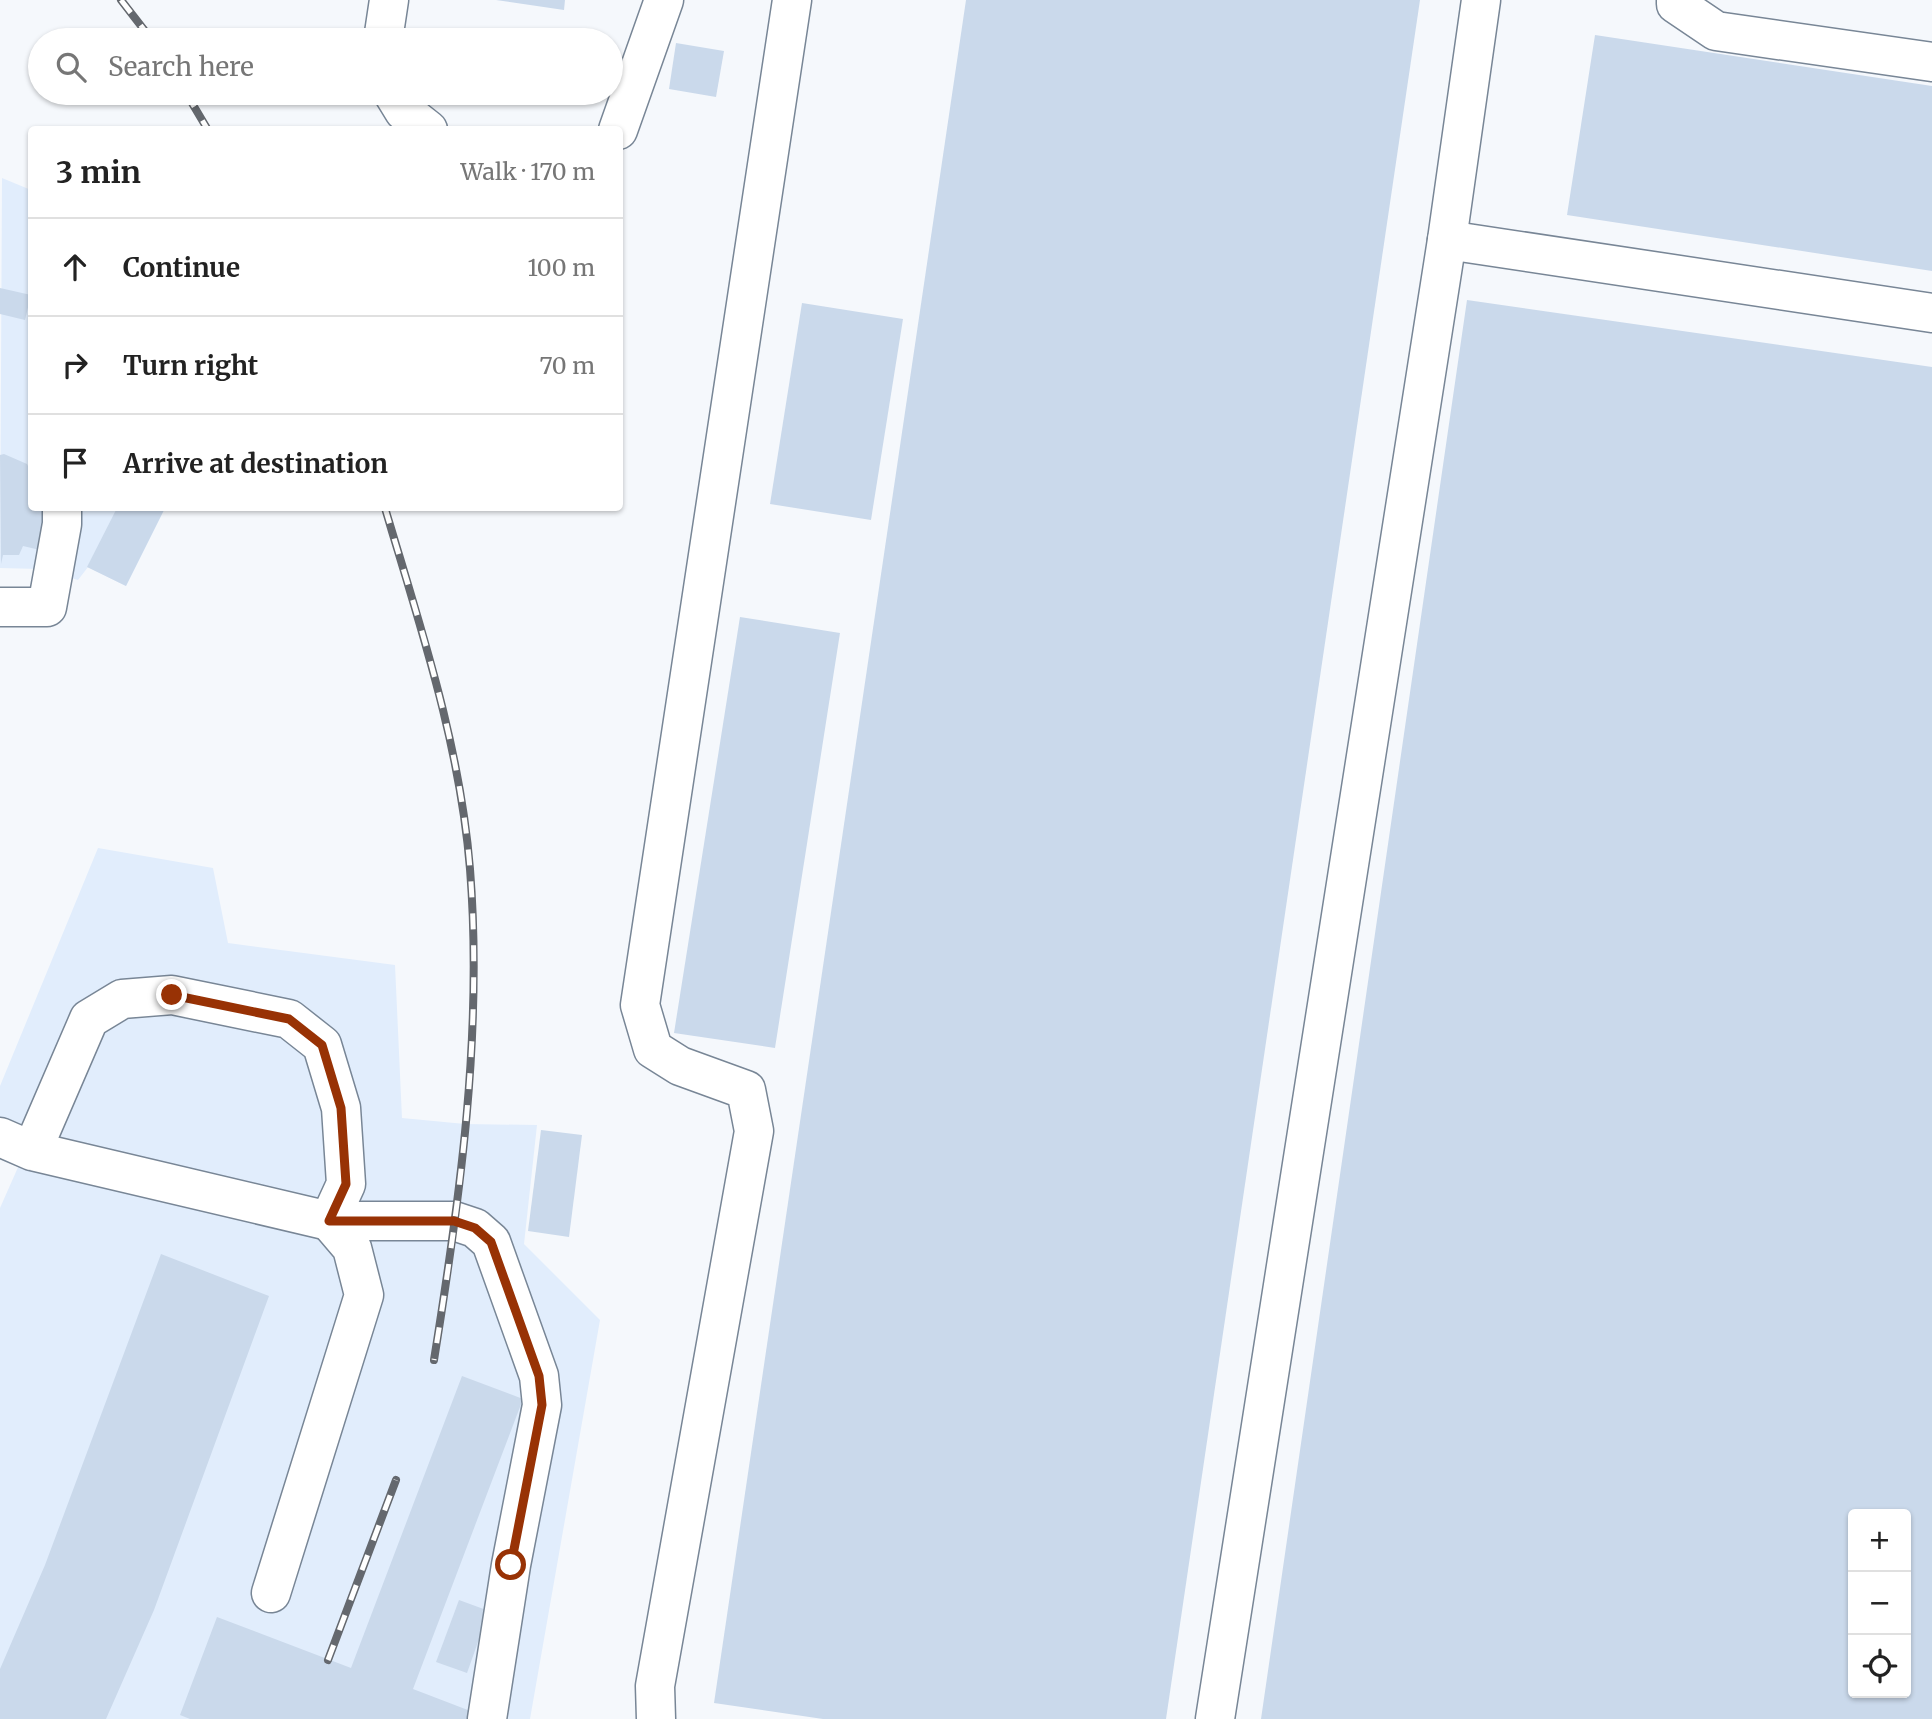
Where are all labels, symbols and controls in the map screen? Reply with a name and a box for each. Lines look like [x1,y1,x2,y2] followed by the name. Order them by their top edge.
[28,28,623,105] search box
[52,48,90,86] icon: search
[108,50,254,83] text: Search here
[56,153,141,191] text: 3 min
[461,157,595,186] text: Walk · 170 m
[56,248,94,286] icon: ahead
[123,251,240,284] text: Continue
[527,253,595,282] text: 100 m
[56,346,94,384] icon: right
[123,349,258,382] text: Turn right
[539,351,595,380] text: 70 m
[56,444,94,482] icon: arrive
[123,447,388,480] text: Arrive at destination
[156,979,187,1010] route end
[1848,1509,1911,1698] map controls
[1848,1509,1911,1572] button: +
[495,1549,526,1580] route start
[1848,1572,1911,1635] button: −
[1848,1635,1911,1698] button: locate

